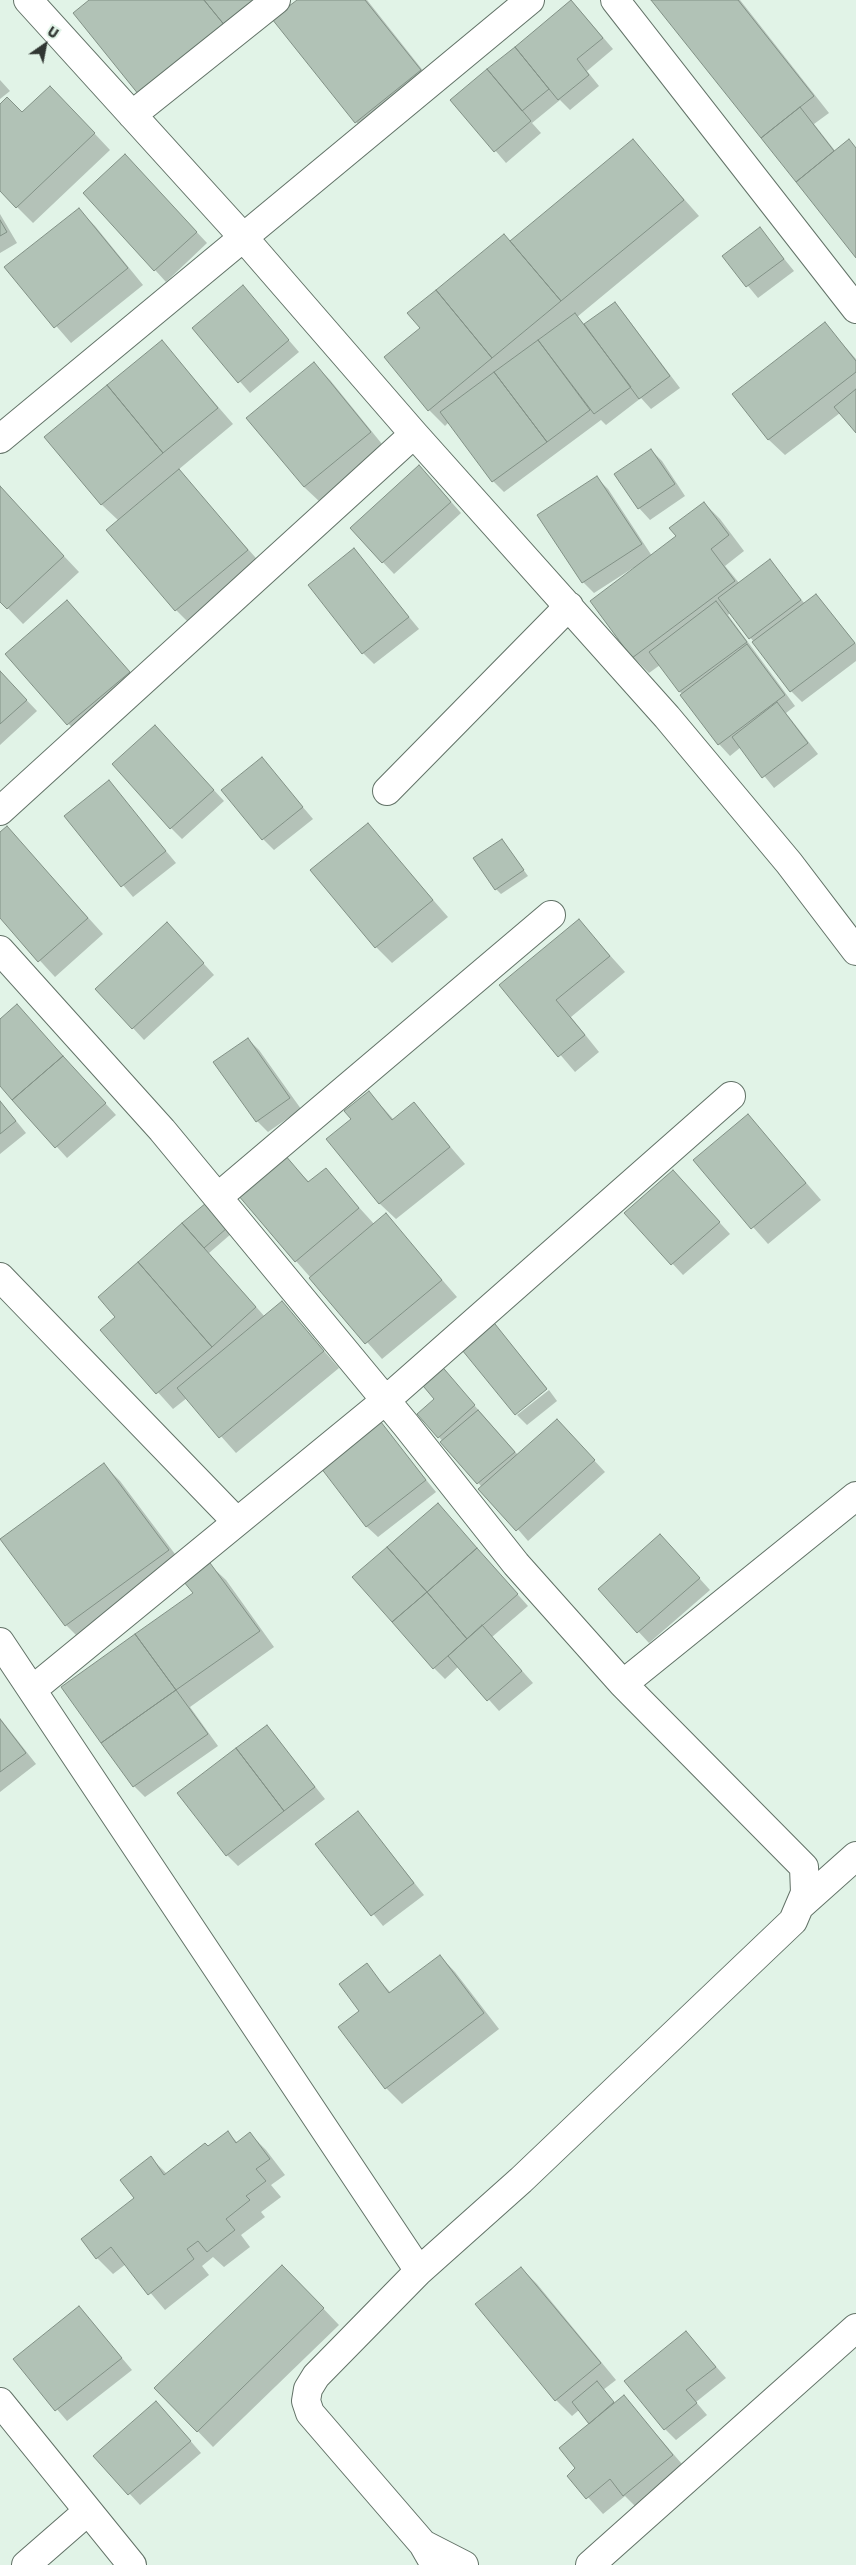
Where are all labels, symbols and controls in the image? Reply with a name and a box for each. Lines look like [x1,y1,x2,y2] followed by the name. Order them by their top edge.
[20,20,70,70] north arrow
[44,21,63,43] text: U

